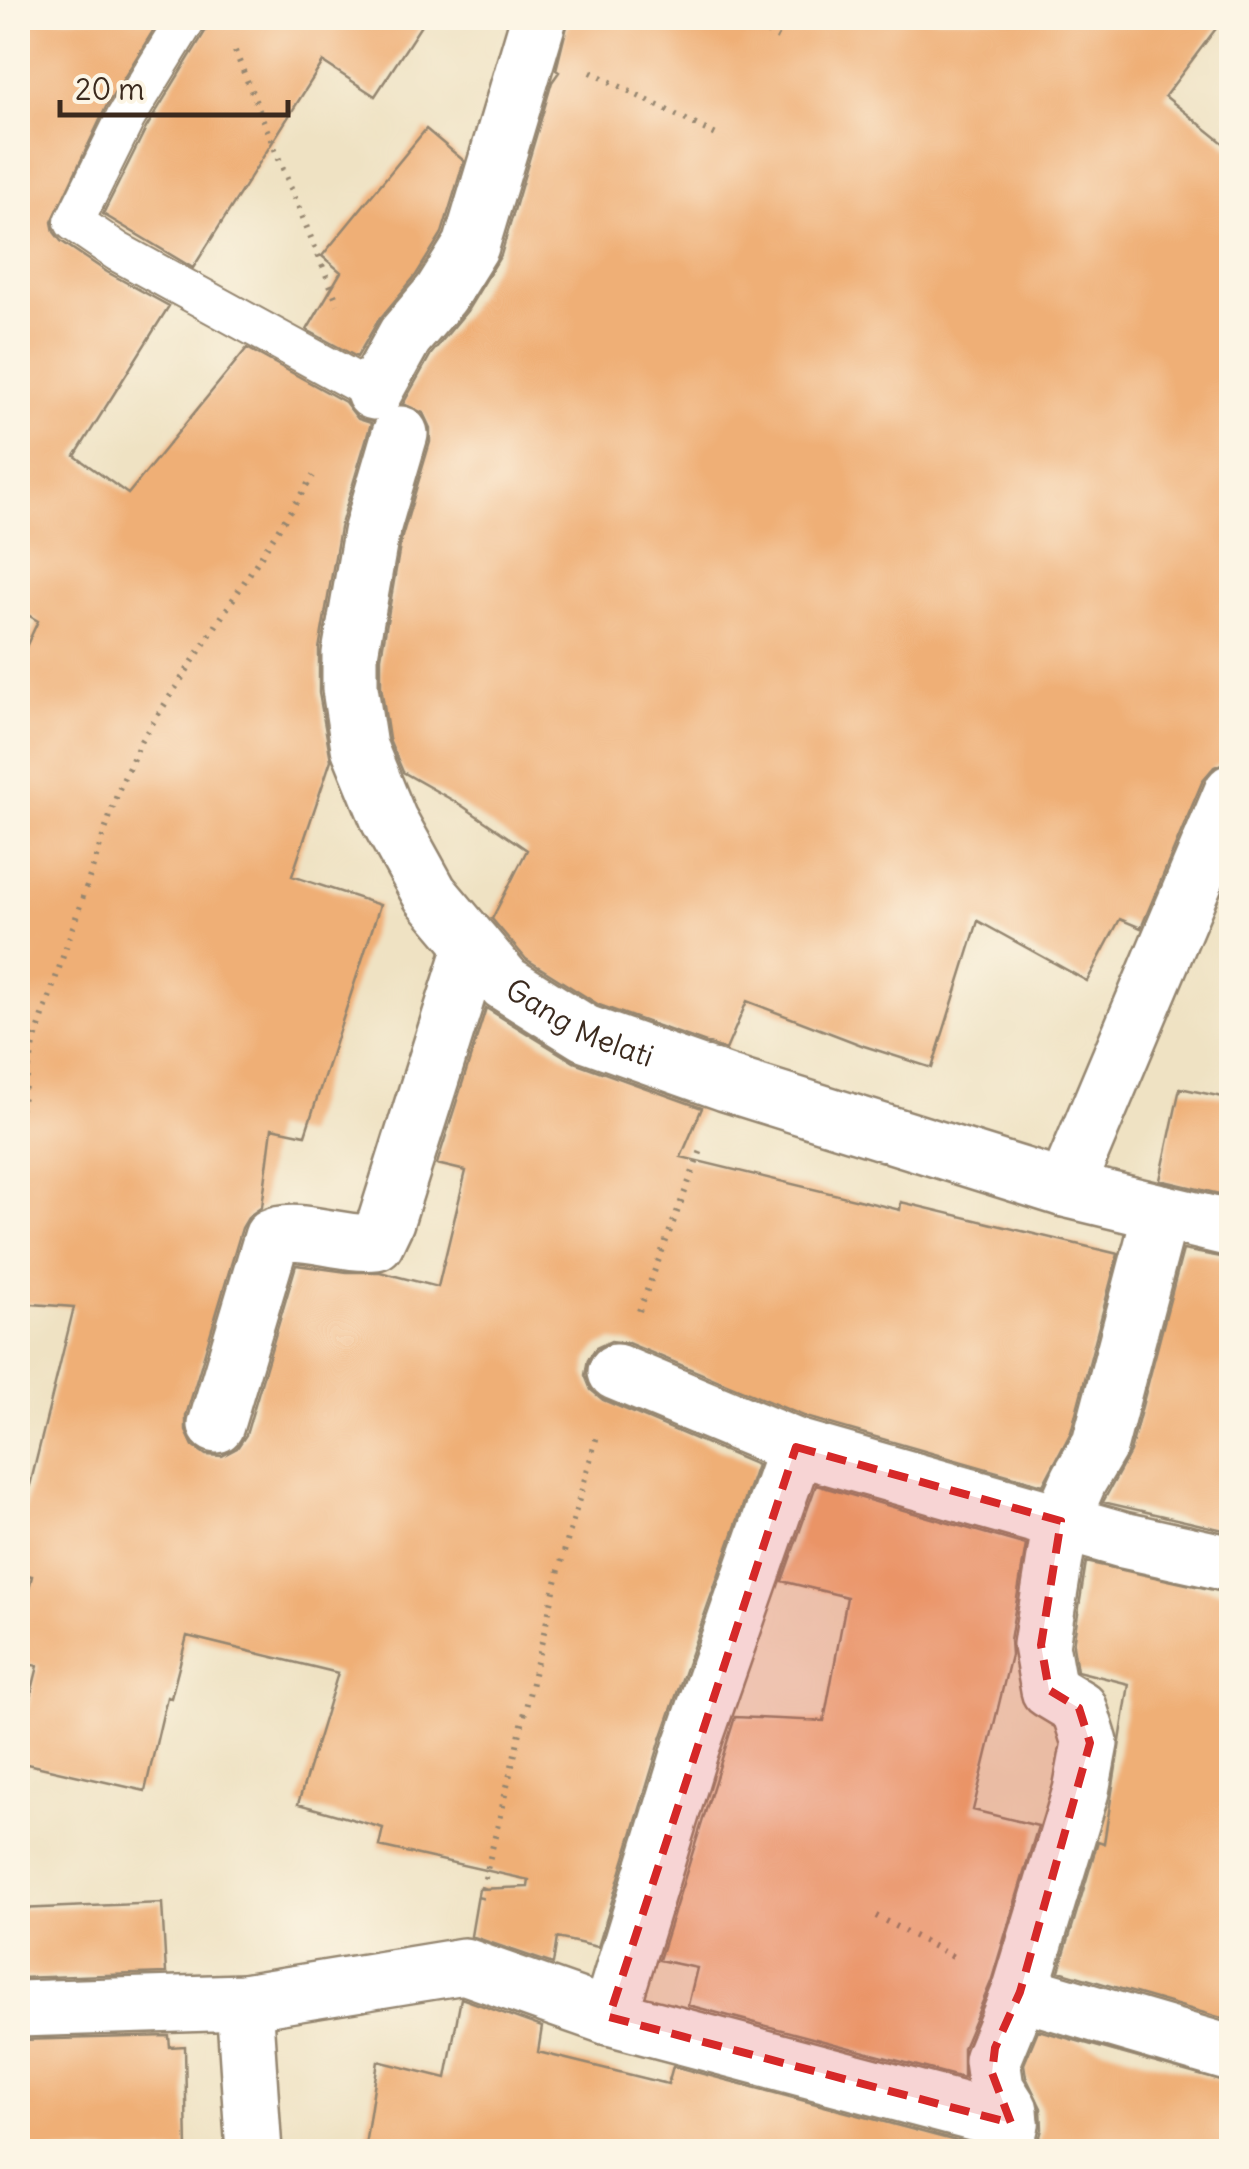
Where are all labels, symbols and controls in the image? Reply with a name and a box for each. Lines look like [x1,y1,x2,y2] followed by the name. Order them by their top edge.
[60,55,288,117] scale bar
[75,70,145,108] text: 20 m
[499,969,659,1075] street label: Gang Melati

